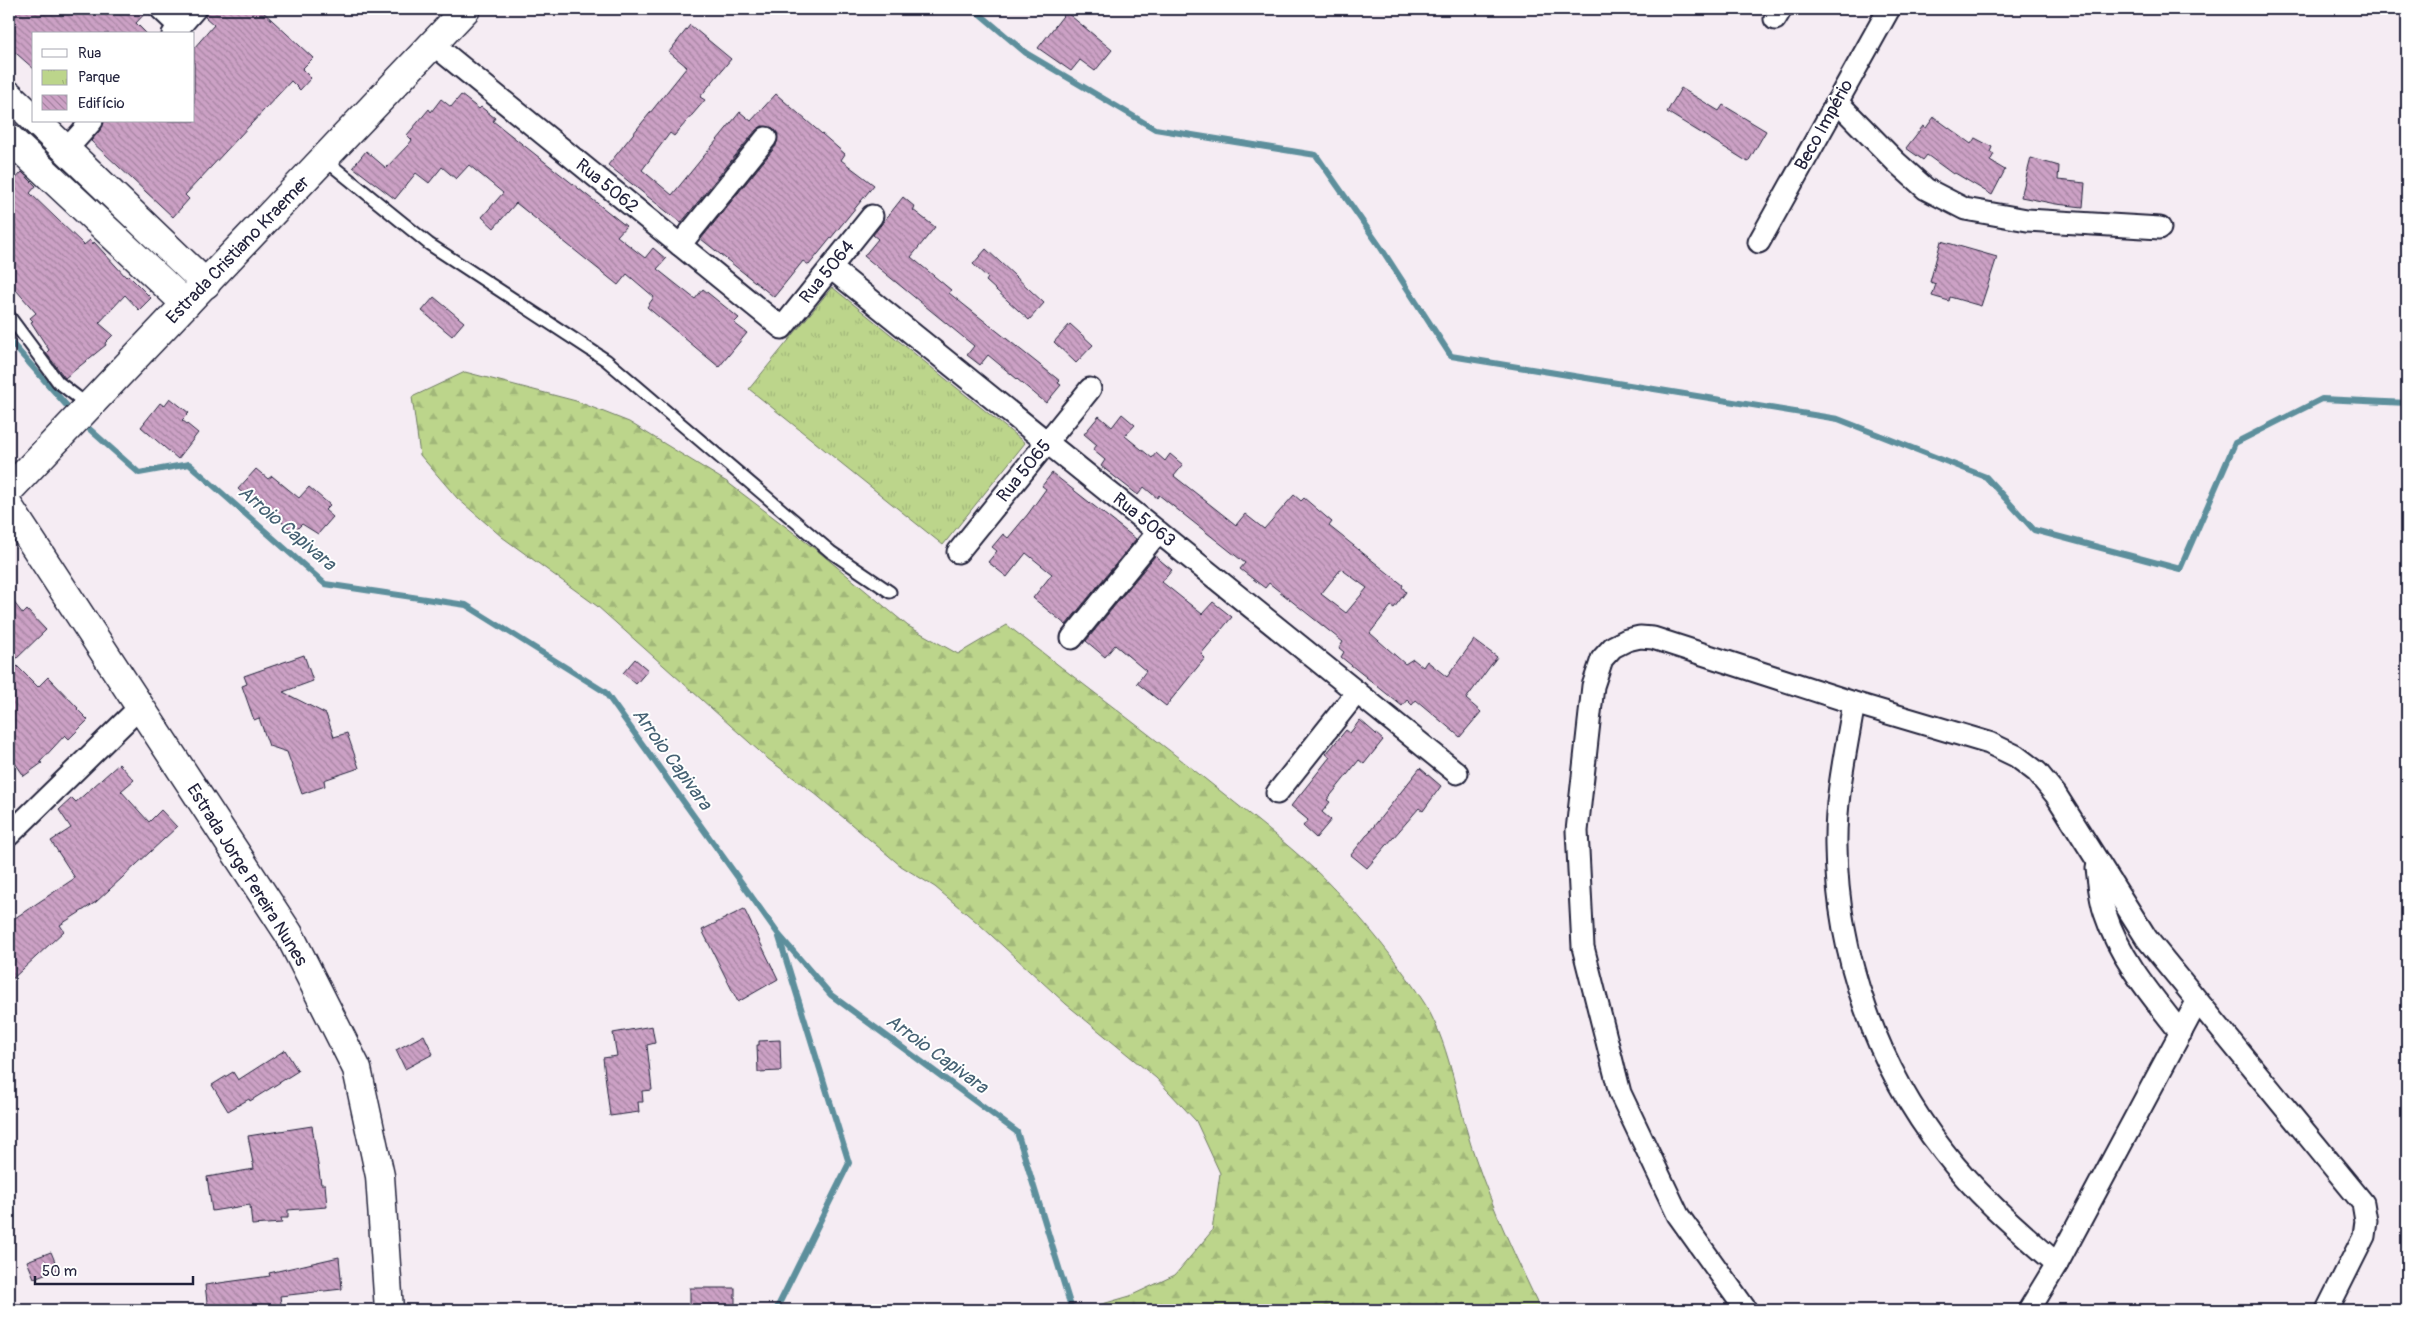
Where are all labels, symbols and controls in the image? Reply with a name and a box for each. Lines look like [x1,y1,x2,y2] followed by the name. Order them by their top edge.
[32,32,195,122] legend
[78,44,101,63] text: Rua
[78,68,121,87] text: Parque
[1790,75,1859,174] street label: Beco Império
[78,94,124,113] text: Edifício
[571,154,643,218] street label: Rua 5062
[161,171,315,329] street label: Estrada Cristiano Kraemer
[795,235,860,308] street label: Rua 5064
[992,435,1056,507] street label: Rua 5065
[233,480,342,576] water label: Arroio Capivara
[1108,488,1180,552] street label: Rua 5063
[627,703,718,815] water label: Arroio Capivara
[181,779,313,971] street label: Estrada Jorge Pereira Nunes
[881,1009,993,1100] water label: Arroio Capivara
[35,1254,192,1286] scale bar
[42,1262,77,1281] text: 50 m

